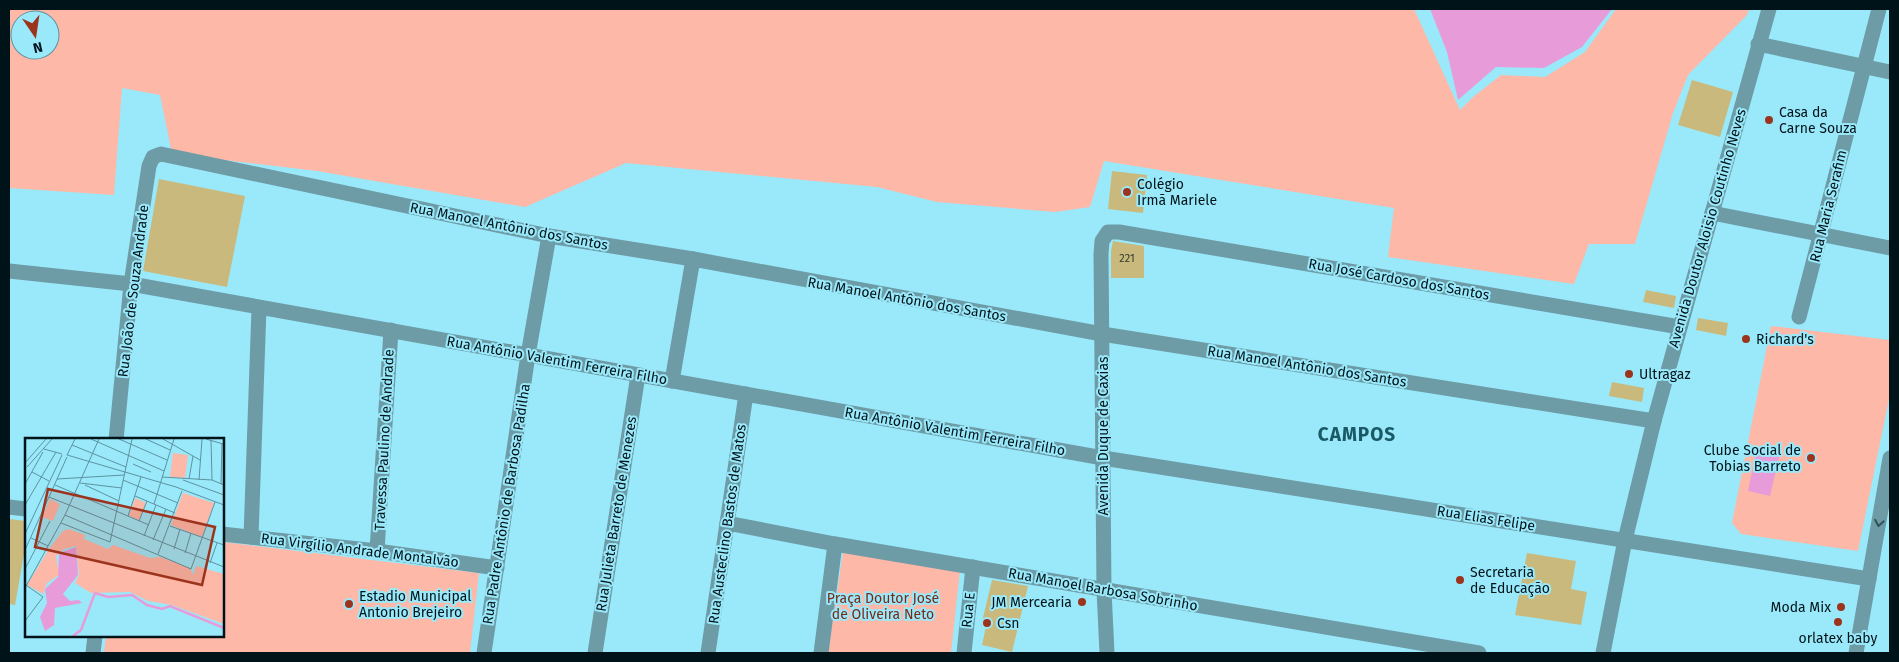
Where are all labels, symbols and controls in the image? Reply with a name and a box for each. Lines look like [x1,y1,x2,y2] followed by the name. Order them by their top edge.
[10,10,60,60] north arrow
[31,38,44,57] text: N
[1779,104,1857,137] place label: Casa da Carne Souza
[1665,106,1750,350] street label: Avenida Doutor Aloisio Coutinho Neves
[1763,114,1775,126] marker: Casa da Carne Souza
[1806,148,1851,264] street label: Rua Maria Serafim
[1137,176,1217,209] place label: Colégio Irmã Mariele
[1121,186,1133,198] marker: Colégio Irmã Mariele
[408,199,610,254] street label: Rua Manoel Antônio dos Santos
[114,204,153,378] street label: Rua João de Souza Andrade
[1119,252,1135,265] house number: 221
[1307,255,1491,304] street label: Rua José Cardoso dos Santos
[806,274,1008,325] street label: Rua Manoel Antônio dos Santos
[1756,331,1814,348] place label: Richard's
[445,333,668,388] street label: Rua Antônio Valentim Ferreira Filho
[1740,333,1752,345] marker: Richard's
[1206,342,1408,391] street label: Rua Manoel Antônio dos Santos
[371,349,398,531] street label: Travessa Paulino de Andrade
[1095,356,1112,516] street label: Avenida Duque de Caxias
[1639,366,1691,383] place label: Ultragaz
[1623,368,1635,380] marker: Ultragaz
[479,382,534,626] street label: Rua Padre Antônio de Barbosa Padilha
[843,404,1066,459] street label: Rua Antônio Valentim Ferreira Filho
[593,415,640,613] street label: Rua Julieta Barreto de Menezes
[705,423,750,625] street label: Rua Austeclino Bastos de Matos
[1318,423,1396,446] district label: CAMPOS
[25,438,224,637] inset map
[1704,442,1801,475] place label: Clube Social de Tobias Barreto
[1805,452,1817,464] marker: Clube Social de Tobias Barreto
[1436,502,1536,535] street label: Rua Elias Felipe
[1874,519,1884,527] one-way arrow
[260,530,460,571] street label: Rua Virgílio Andrade Montalvão
[1007,564,1199,615] street label: Rua Manoel Barbosa Sobrinho
[1470,564,1550,597] place label: Secretaria de Educação
[1454,574,1466,586] marker: Secretaria de Educação
[359,588,471,621] place label: Estadio Municipal Antonio Brejeiro
[827,590,939,623] park label: Praça Doutor José de Oliveira Neto
[958,592,979,629] street label: Rua E
[991,594,1072,611] place label: JM Mercearia
[1076,596,1088,608] marker: JM Mercearia
[343,598,355,610] marker: Estadio Municipal Antonio Brejeiro
[1771,599,1831,616] place label: Moda Mix
[1835,601,1847,613] marker: Moda Mix
[997,615,1019,632] place label: Csn
[1832,616,1844,628] marker: orlatex baby
[981,617,993,629] marker: Csn
[1798,630,1878,647] place label: orlatex baby

